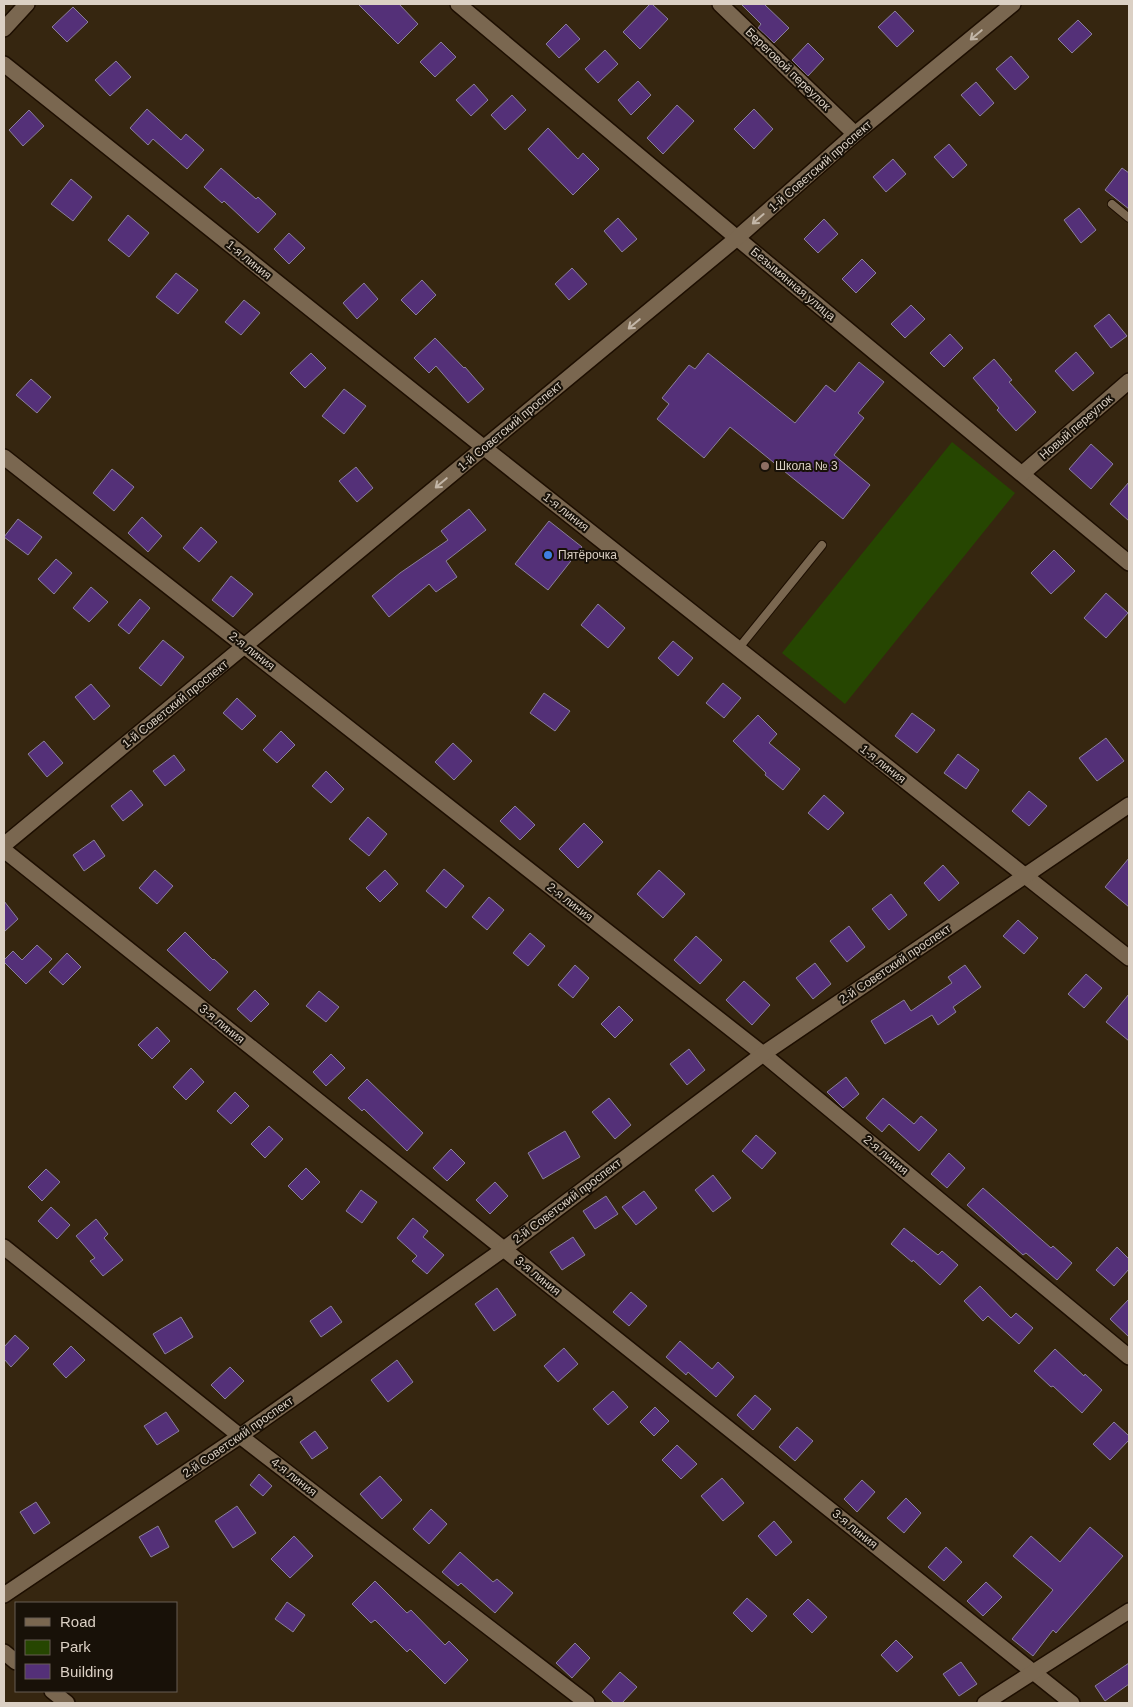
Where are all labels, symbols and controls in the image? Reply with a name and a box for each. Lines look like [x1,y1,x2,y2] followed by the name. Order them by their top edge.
[743,25,834,114] street label: Береговой переулок
[969,29,982,40] one-way arrow
[766,117,875,215] street label: 1-й Советский проспект
[752,213,765,225] one-way arrow
[224,238,274,282] street label: 1-я линия
[748,245,838,324] street label: Безымянная улица
[628,318,641,329] one-way arrow
[455,378,565,474] street label: 1-й Советский проспект
[1037,391,1116,462] street label: Новый переулок
[775,459,838,473] place label: Школа № 3
[759,460,771,472] marker: Школа № 3
[435,478,448,489] one-way arrow
[540,490,592,534] street label: 1-я линия
[558,548,617,562] place label: Пятёрочка
[542,549,554,561] marker: Пятёрочка
[226,629,278,673] street label: 2-я линия
[119,657,231,751] street label: 1-й Советский проспект
[857,742,909,786] street label: 1-я линия
[544,880,596,924] street label: 2-я линия
[836,921,954,1007] street label: 2-й Советский проспект
[197,1002,247,1046] street label: 3-я линия
[861,1132,911,1178] street label: 2-я линия
[510,1155,624,1246] street label: 2-й Советский проспект
[513,1254,563,1298] street label: 3-я линия
[180,1393,296,1481] street label: 2-й Советский проспект
[268,1455,320,1499] street label: 4-я линия
[830,1507,880,1551] street label: 3-я линия
[15,1602,178,1692] legend
[60,1613,96,1630] text: Road
[60,1638,91,1655] text: Park
[60,1663,113,1680] text: Building

